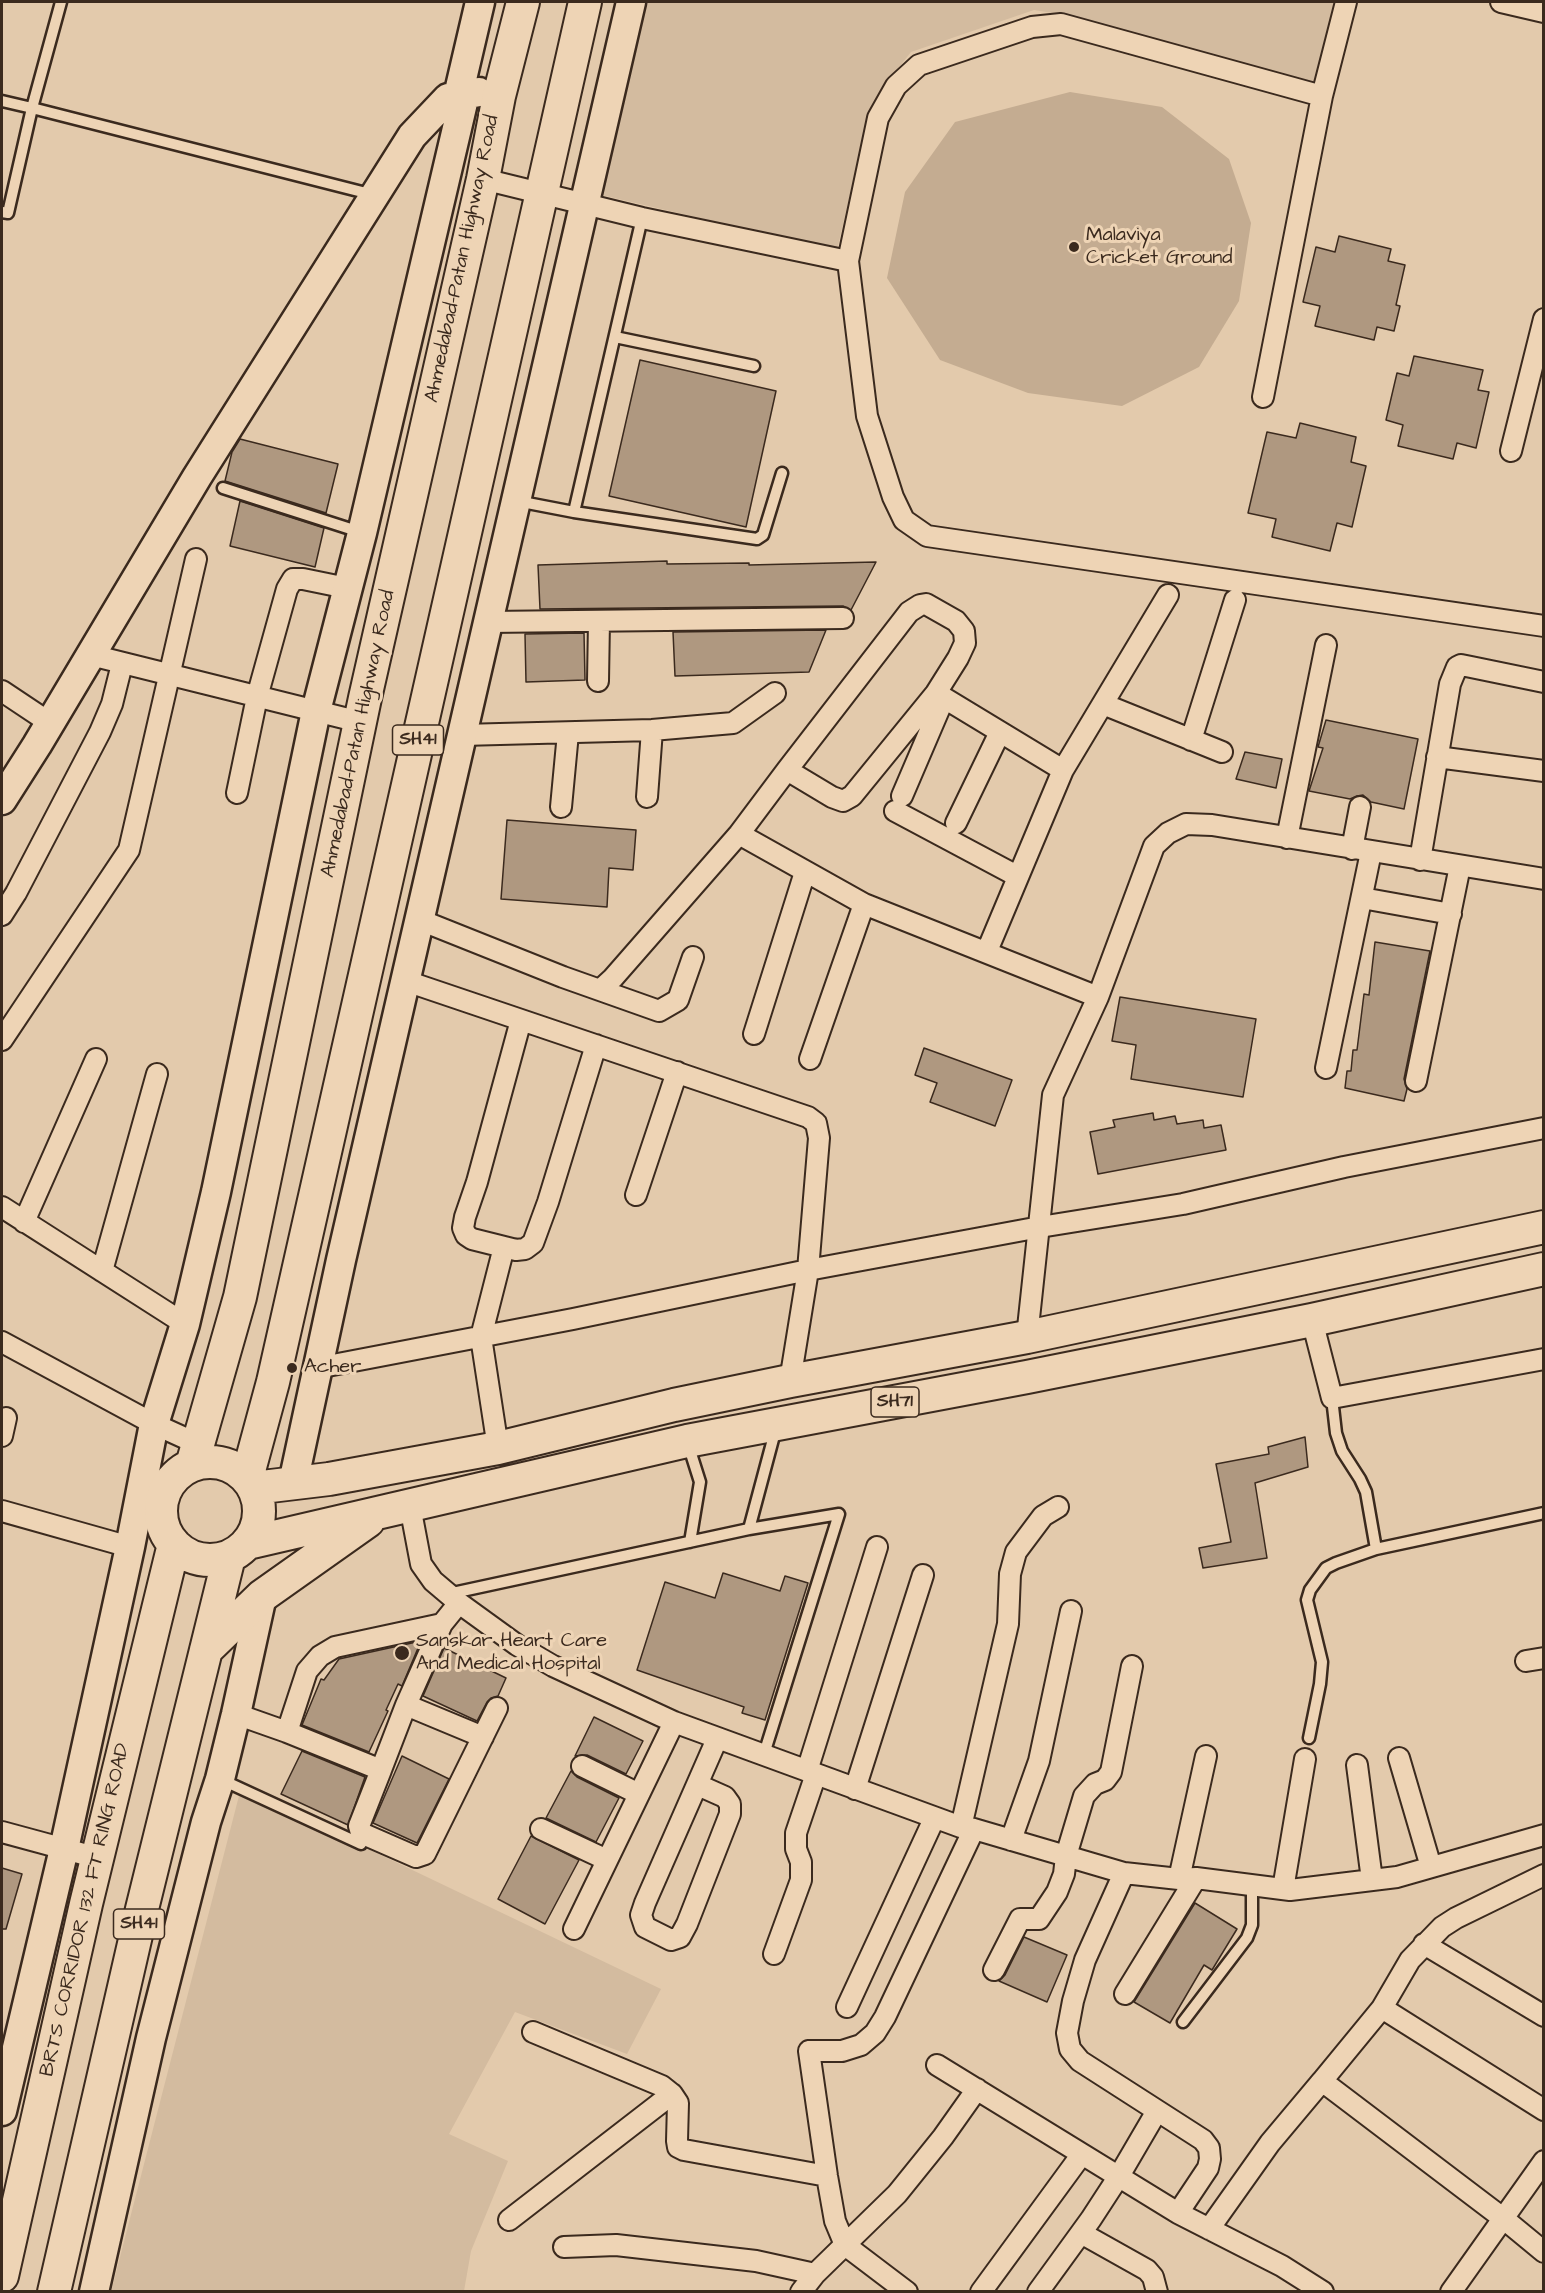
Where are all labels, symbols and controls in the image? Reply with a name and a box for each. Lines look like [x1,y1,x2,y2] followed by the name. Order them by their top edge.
[421,113,505,405] street label: Ahmedabad-Patan Highway Road
[1086,224,1233,271] place label: Malaviya Cricket Ground
[1067,240,1081,254] marker: Malaviya Cricket Ground
[317,588,401,880] street label: Ahmedabad-Patan Highway Road
[392,725,444,755] road number: SH41
[304,1356,361,1380] place label: Acher
[285,1361,299,1375] marker: Acher
[871,1387,919,1417] road number: SH71
[416,1630,607,1677] place label: Sanskar Heart Care And Medical Hospital
[393,1644,411,1662] marker: Sanskar Heart Care And Medical Hospital
[36,1741,136,2079] street label: BRTS CORRIDOR 132 FT RING ROAD
[114,1909,164,1939] road number: SH41

